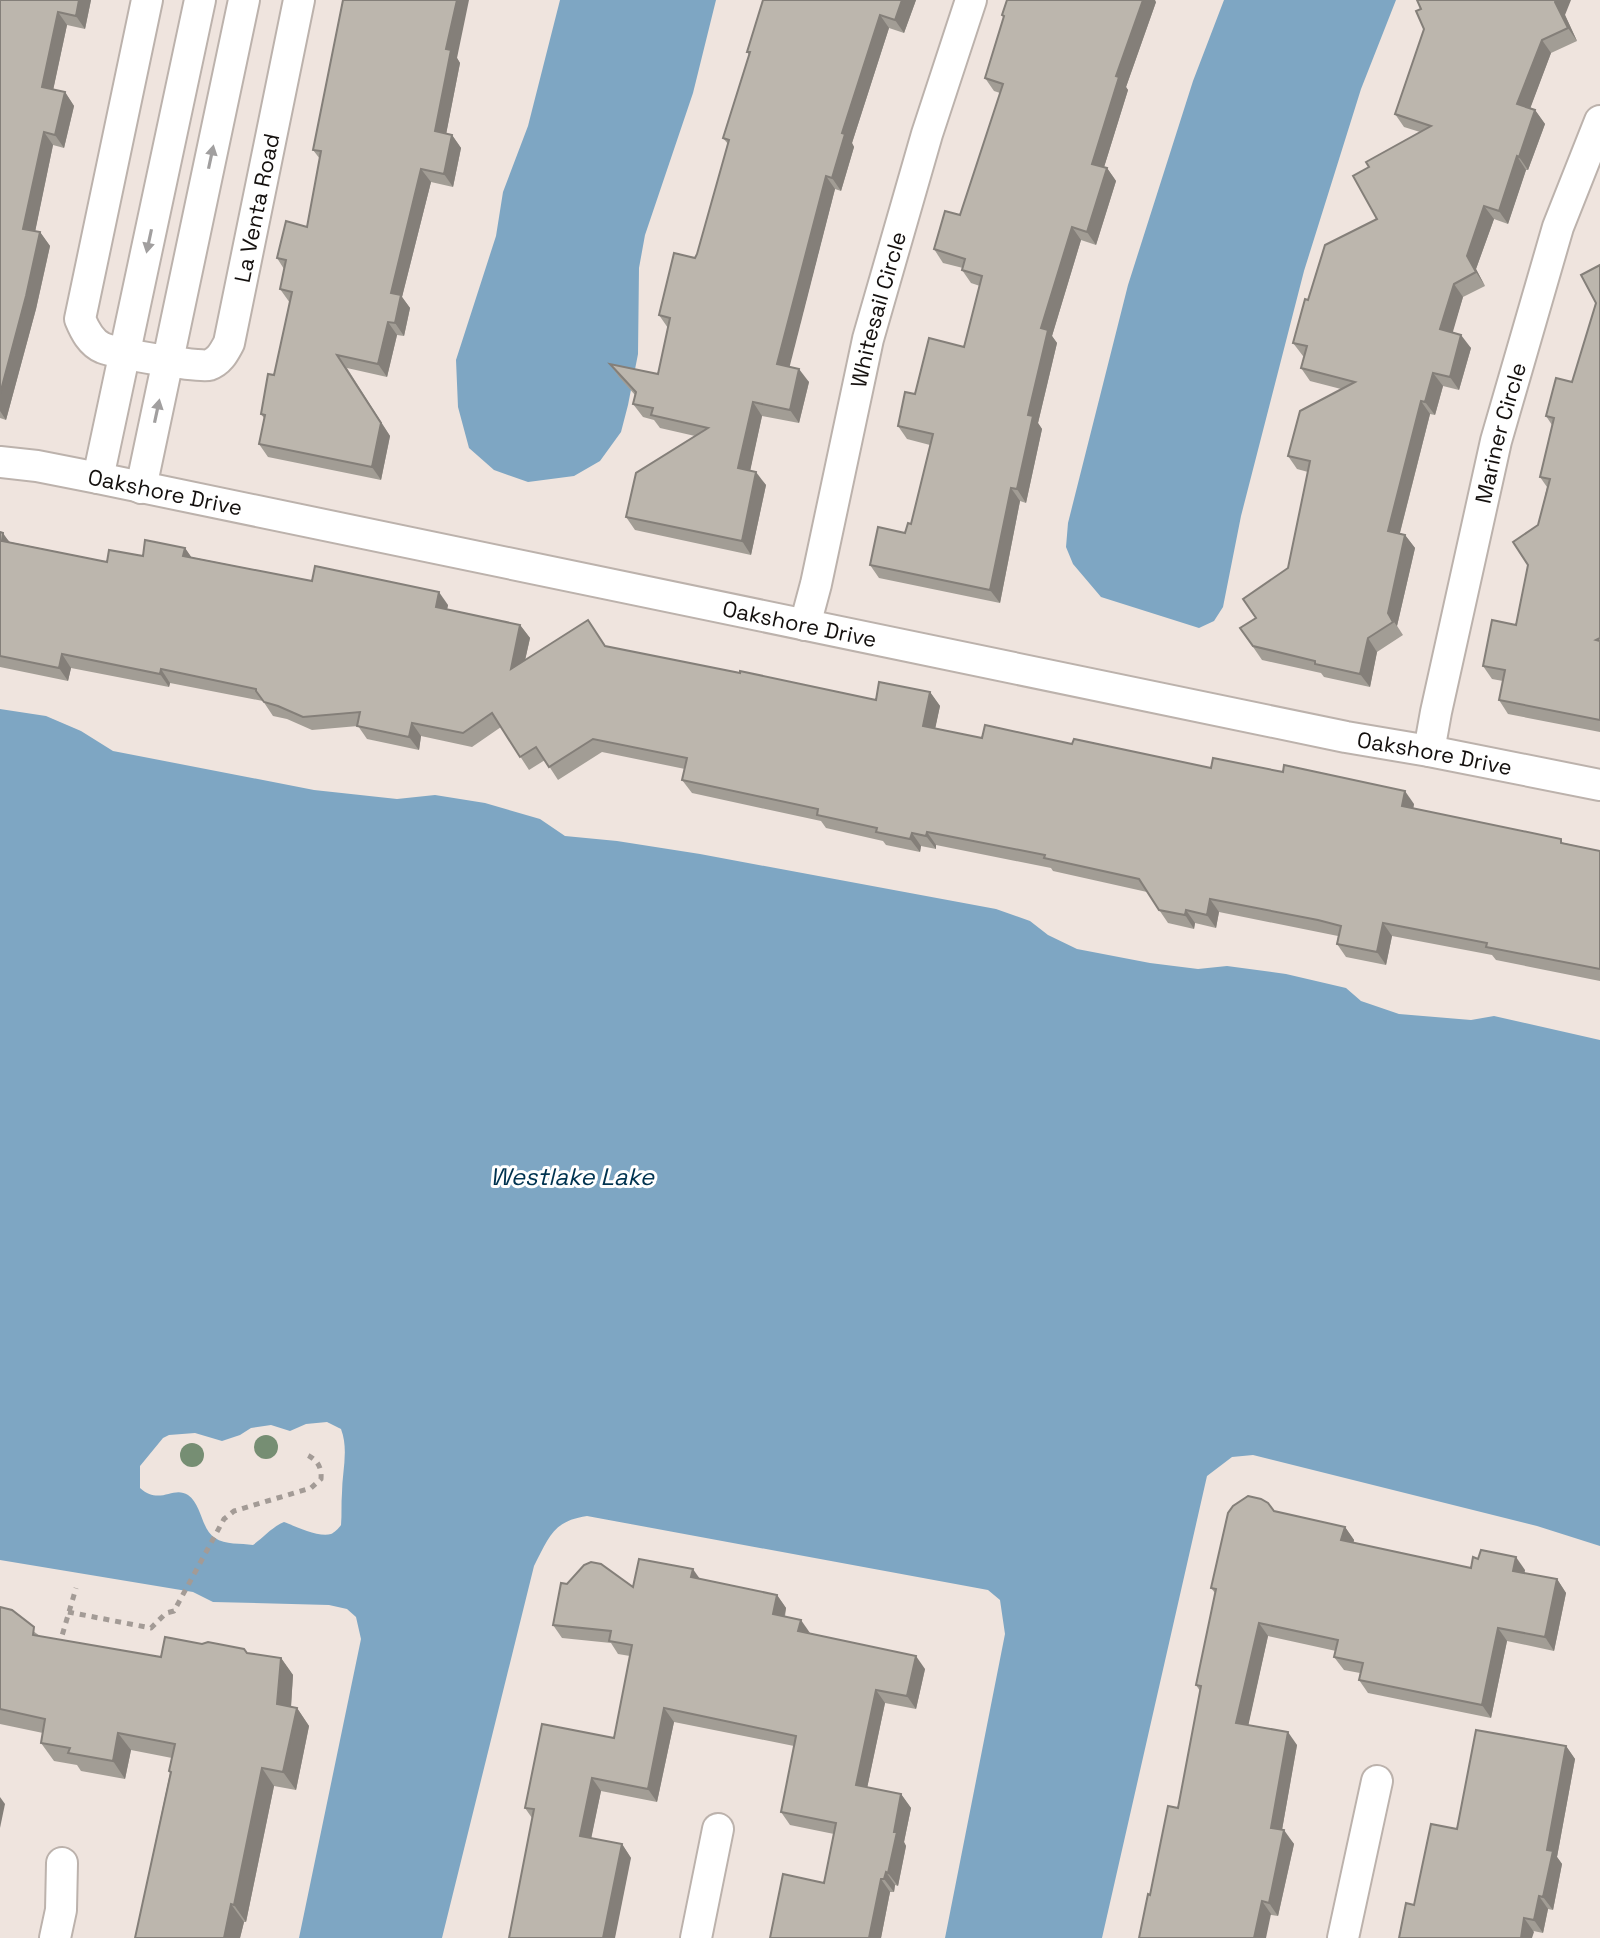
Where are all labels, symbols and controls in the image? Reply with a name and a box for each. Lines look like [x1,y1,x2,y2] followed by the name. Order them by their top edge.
[228,131,285,285] street label: La Venta Road
[205,144,218,169] one-way arrow
[143,228,155,253] one-way arrow
[844,228,912,390] street label: Whitesail Circle
[1469,359,1532,506] street label: Mariner Circle
[151,399,164,424] one-way arrow
[86,462,245,522] street label: Oakshore Drive
[720,594,879,653] street label: Oakshore Drive
[1355,725,1514,781] street label: Oakshore Drive
[490,1161,655,1192] water label: Westlake Lake

